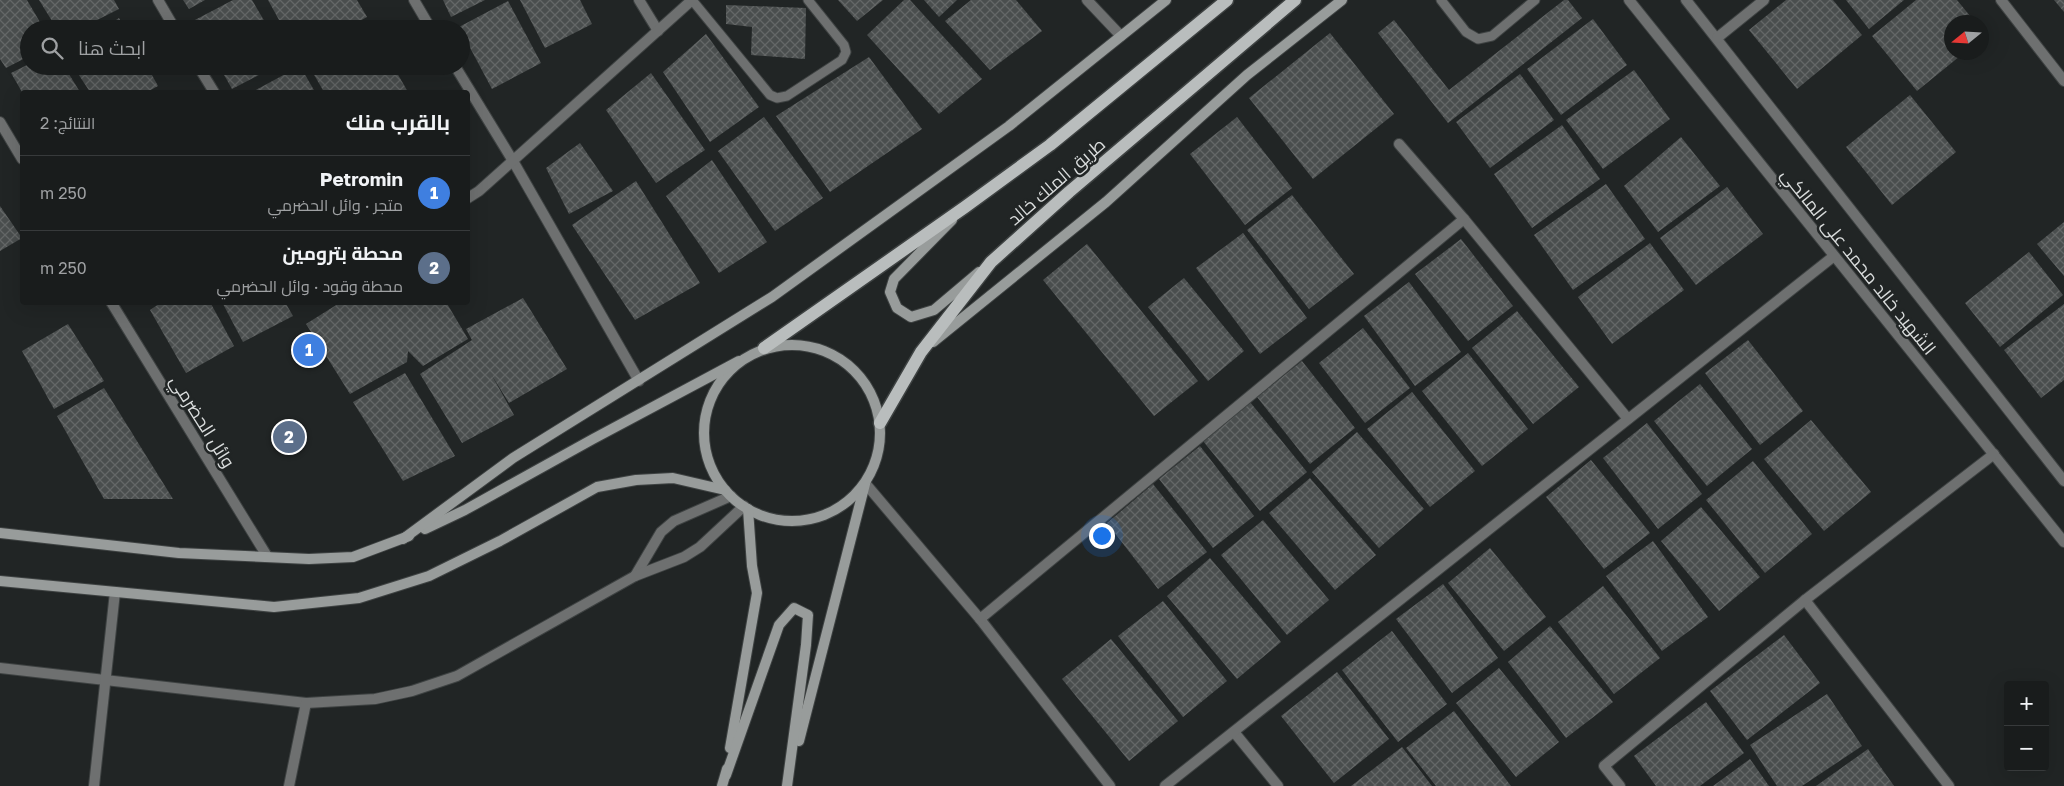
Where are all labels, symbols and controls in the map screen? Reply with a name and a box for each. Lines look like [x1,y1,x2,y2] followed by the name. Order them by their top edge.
[1944,15,1989,60] north arrow
[20,20,470,75] search box
[38,34,66,62] icon: search
[78,36,146,59] text: ابحث هنا
[346,109,450,135] text: بالقرب منك
[40,113,95,133] text: النتائج: 2
[1003,133,1111,231] street label: طريق الملك خالد
[1774,163,1941,361] street label: الشهيد خالد محمد على المالكي
[320,167,403,190] text: Petromin
[40,183,87,203] text: 250 m
[430,183,438,203] text: 1
[268,195,403,215] text: متجر · وائل الحضرمي
[283,241,403,264] text: محطة بترومين
[40,258,87,278] text: 250 m
[429,258,439,278] text: 2
[216,276,403,296] text: محطة وقود · وائل الحضرمي
[293,331,325,369] pin: 1
[163,371,240,473] street label: وائل الحضرمي
[273,418,305,456] pin: 2
[1089,523,1115,549] your location
[2004,681,2049,771] map controls
[2004,681,2049,726] button: +
[2004,726,2049,771] button: −

